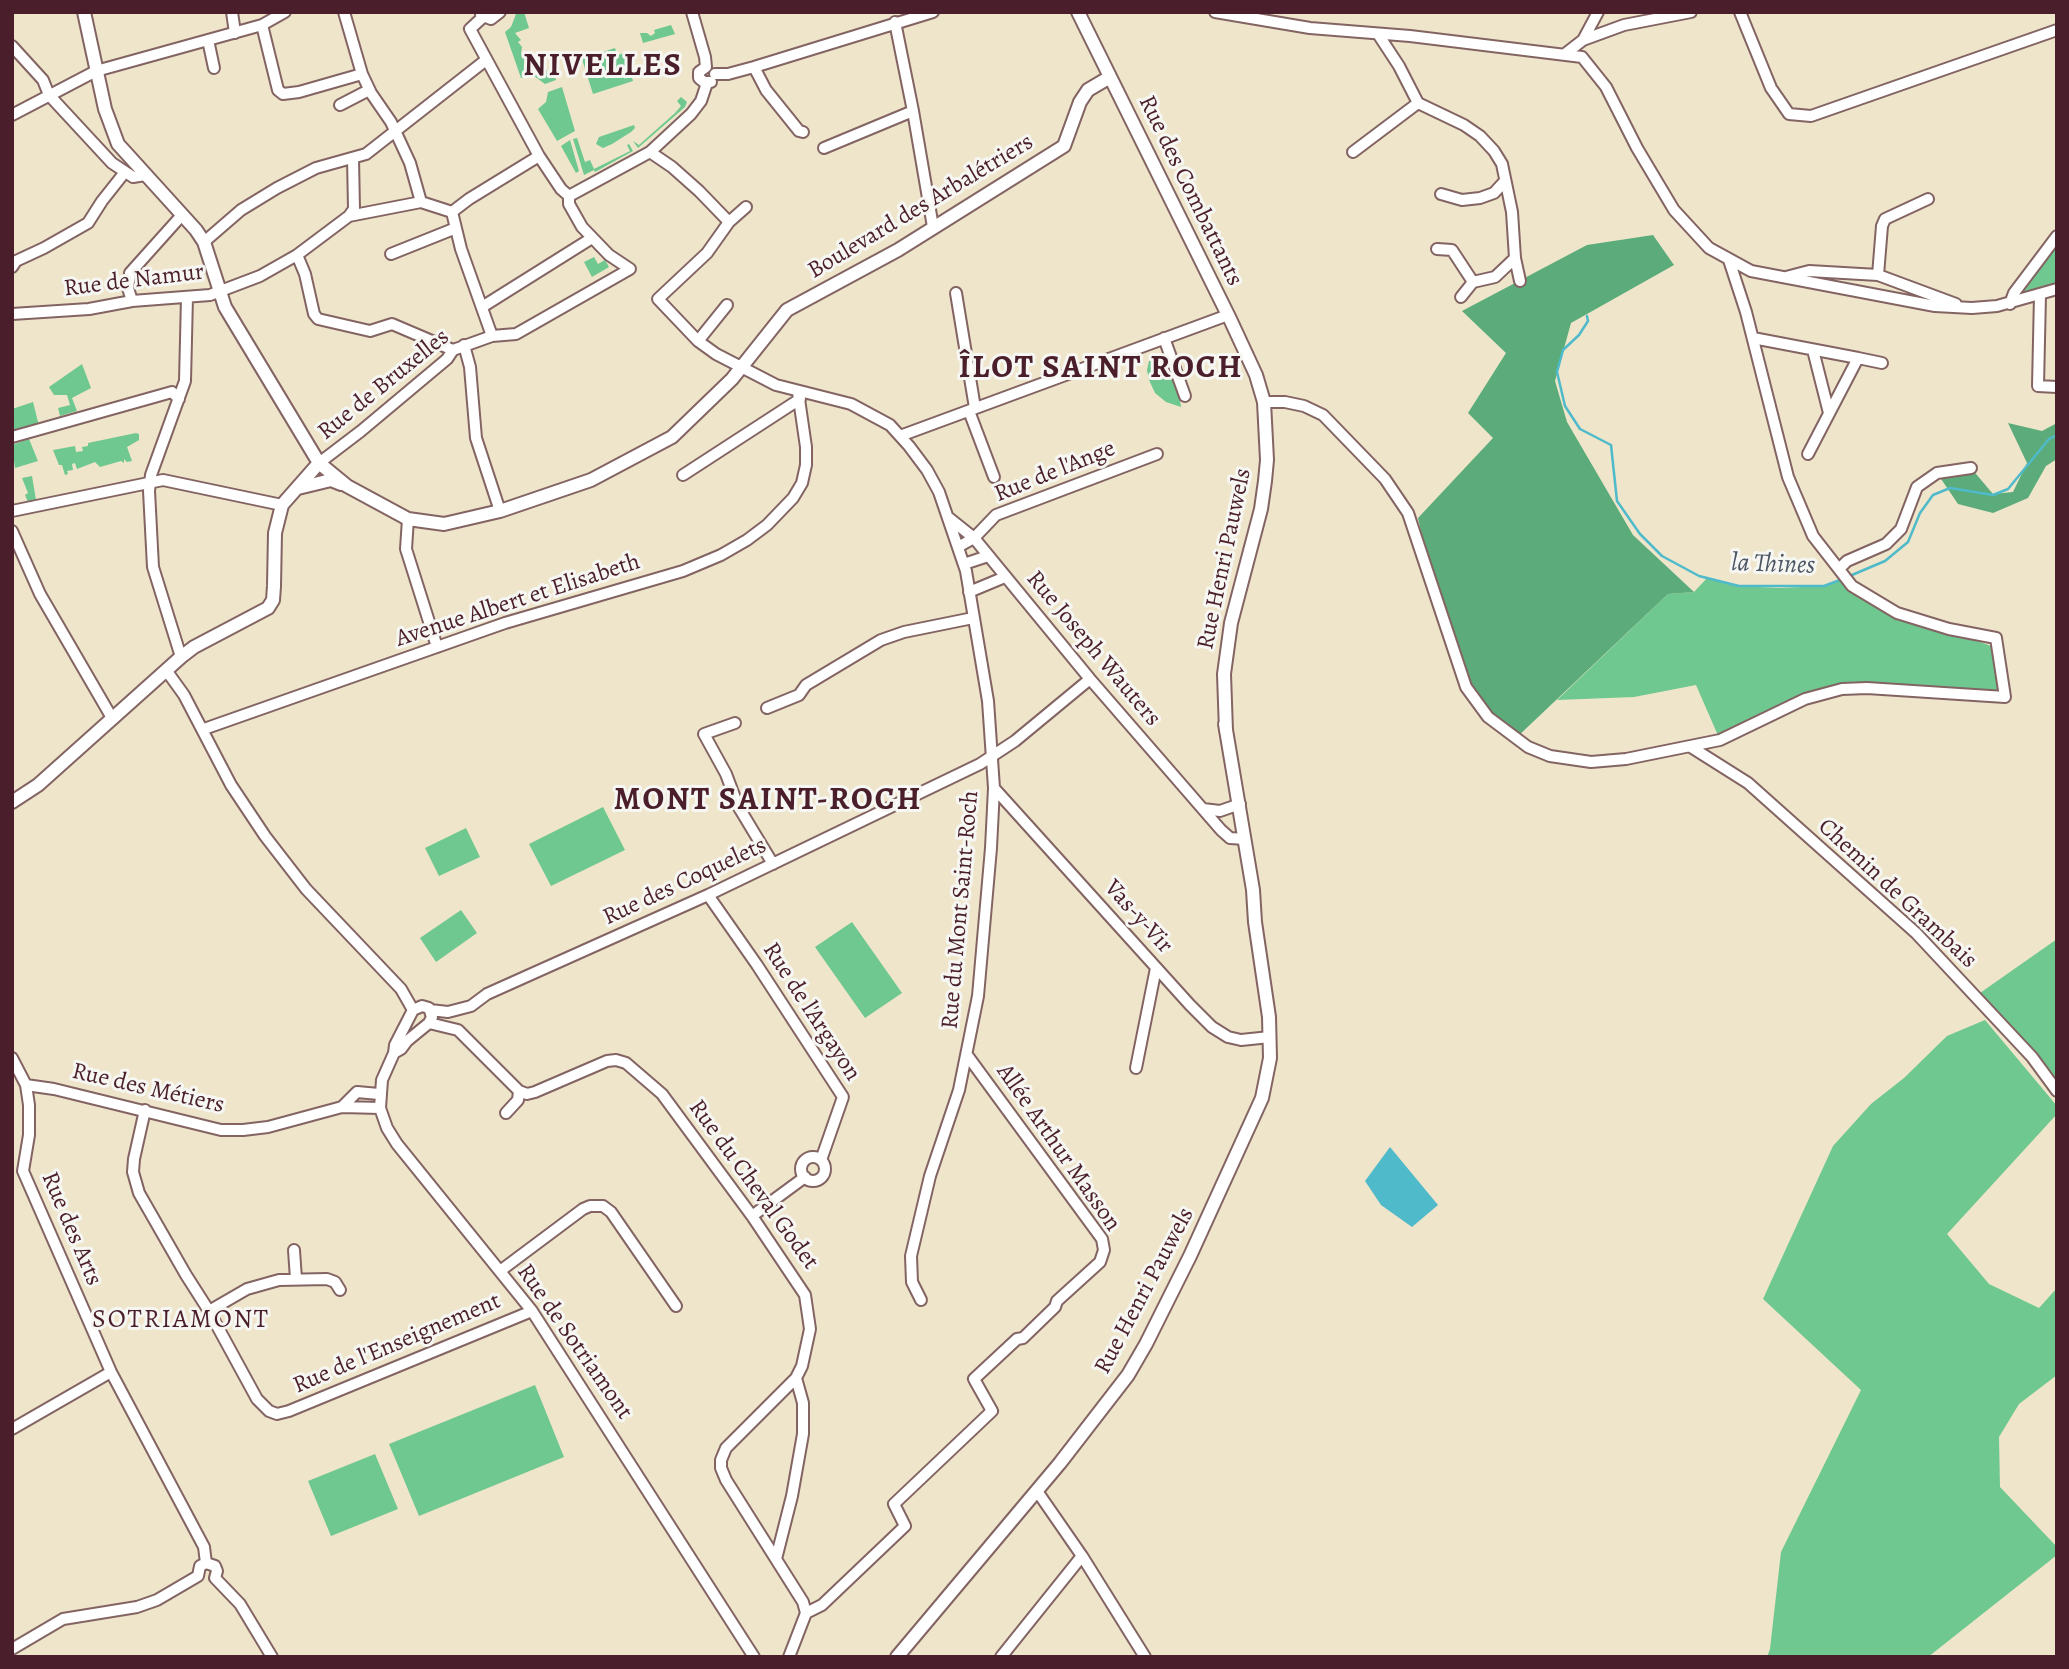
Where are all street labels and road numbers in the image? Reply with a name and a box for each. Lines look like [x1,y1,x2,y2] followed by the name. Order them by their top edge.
[1131,91,1249,291] street label: Rue des Combattants
[803,128,1039,286] street label: Boulevard des Arbalétriers
[62,258,206,304] street label: Rue de Namur
[312,323,456,447] street label: Rue de Bruxelles
[990,435,1120,509] street label: Rue de l'Ange
[1192,466,1258,652] street label: Rue Henri Pauwels
[392,548,644,654] street label: Avenue Albert et Elisabeth
[1020,565,1166,733] street label: Rue Joseph Wauters
[936,790,986,1030] street label: Rue du Mont Saint-Roch
[1811,813,1983,975] street label: Chemin de Grambais
[599,831,771,933] street label: Rue des Coquelets
[1098,874,1178,960] street label: Vas-y-Vir
[756,937,866,1087] street label: Rue de l'Argayon
[69,1057,227,1121] street label: Rue des Métiers
[990,1059,1126,1237] street label: Allée Arthur Masson
[682,1095,824,1275] street label: Rue du Cheval Godet
[34,1168,108,1290] street label: Rue des Arts
[1089,1203,1201,1379] street label: Rue Henri Pauwels
[510,1259,638,1425] street label: Rue de Sotriamont
[289,1287,505,1401] street label: Rue de l'Enseignement

